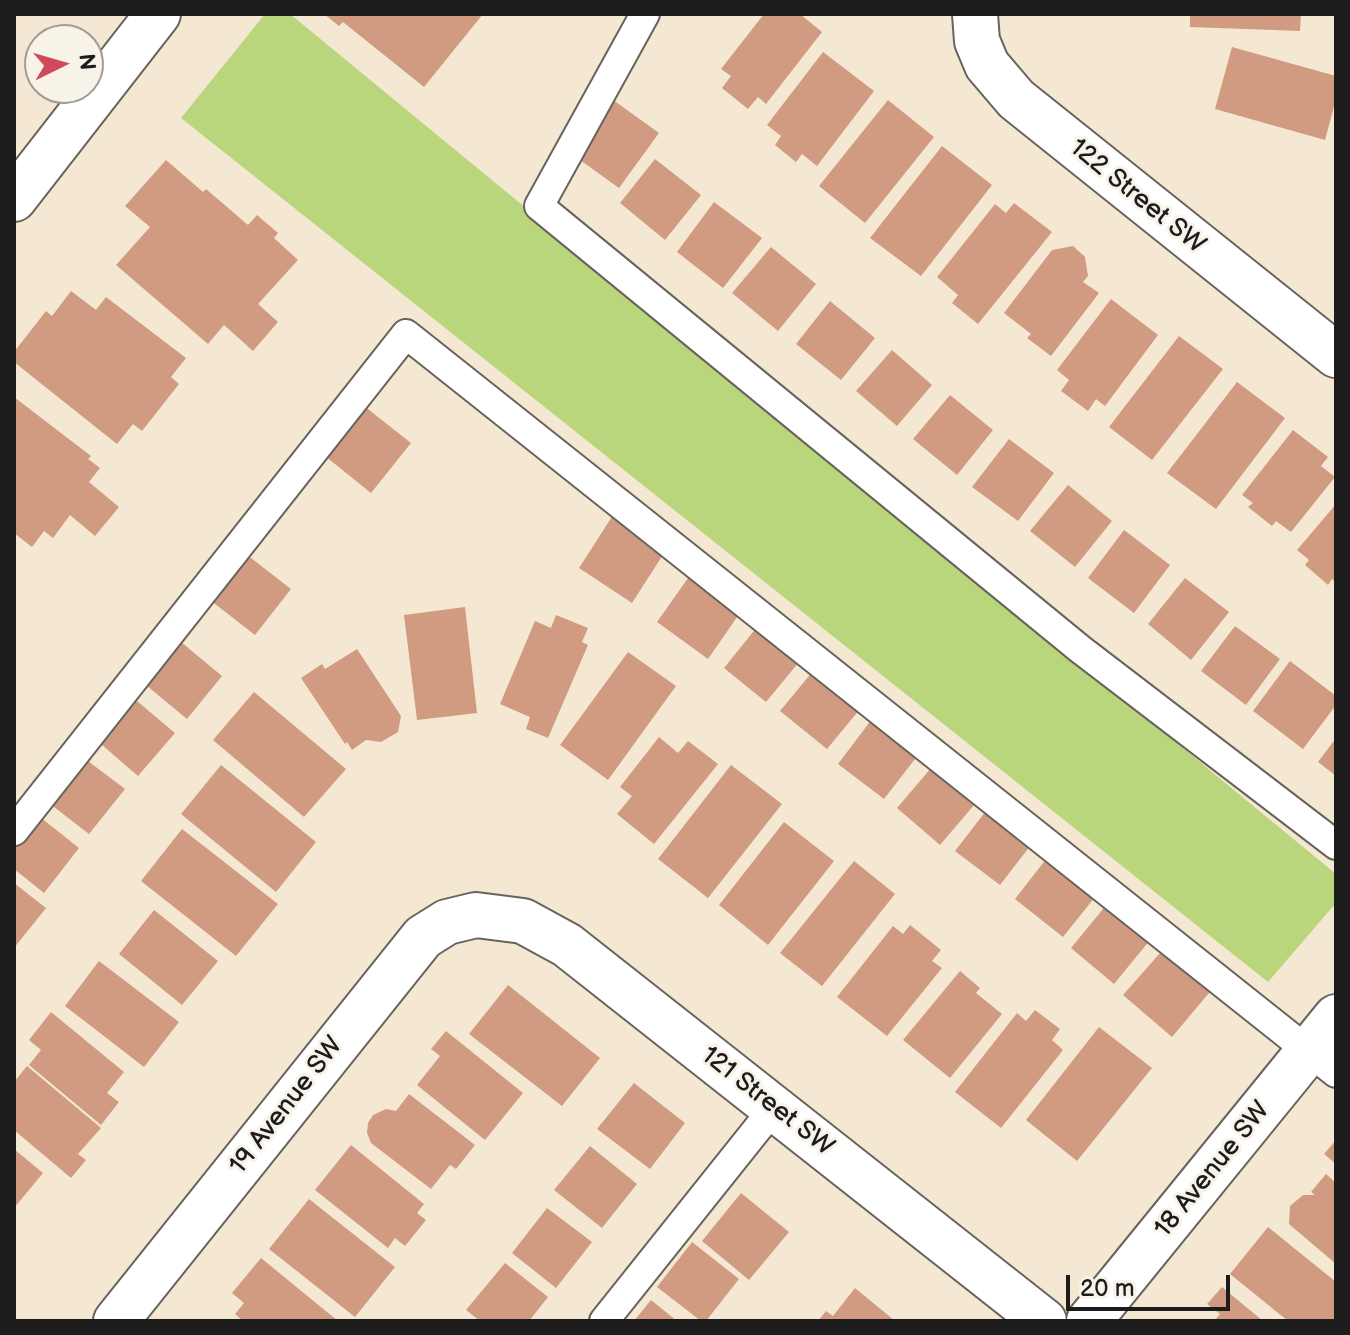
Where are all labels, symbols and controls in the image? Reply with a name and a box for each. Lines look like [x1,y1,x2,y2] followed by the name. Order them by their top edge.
[24,24,104,104] north arrow
[72,53,101,71] text: N
[1063,133,1211,261] street label: 122 Street SW
[224,1031,350,1181] street label: 19 Avenue SW
[694,1040,840,1164] street label: 121 Street SW
[1149,1096,1277,1244] street label: 18 Avenue SW
[1070,1259,1234,1309] scale bar
[1080,1274,1135,1303] text: 20 m

